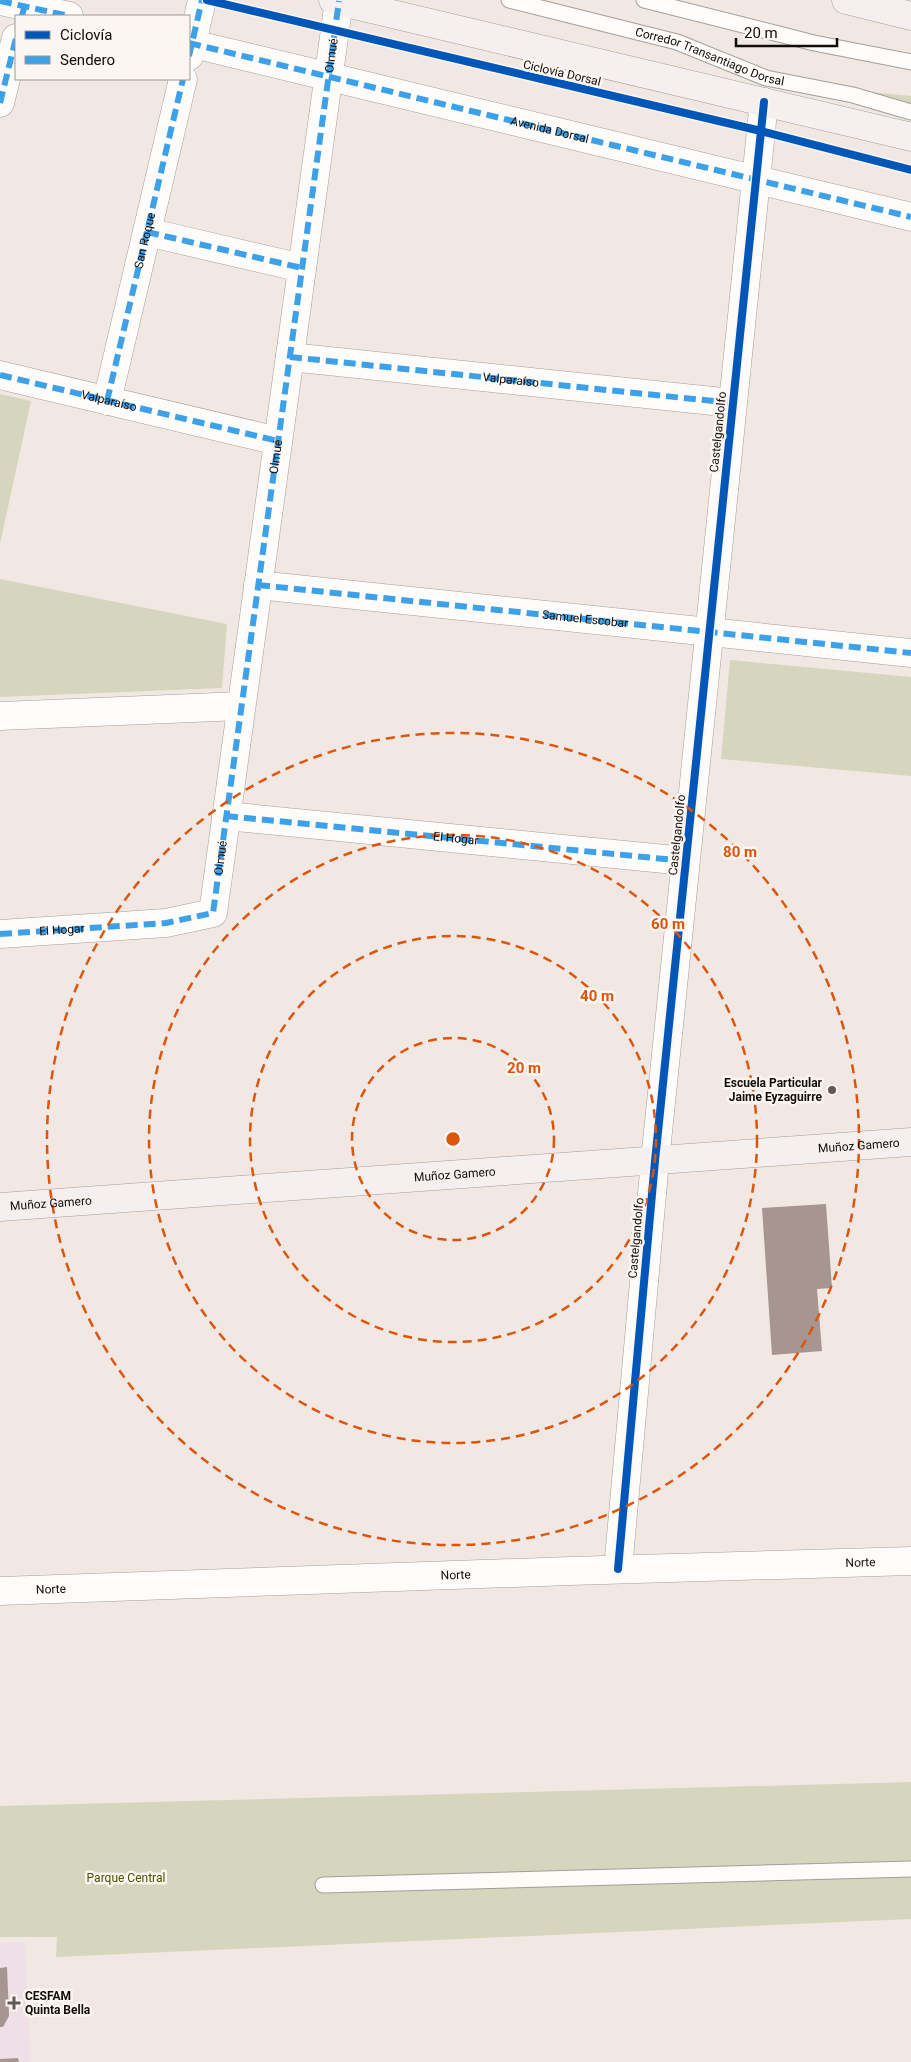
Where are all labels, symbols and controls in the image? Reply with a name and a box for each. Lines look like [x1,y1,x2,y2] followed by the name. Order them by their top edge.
[15,15,190,80] legend
[736,15,837,47] scale bar
[744,24,778,42] text: 20 m
[634,25,785,88] street label: Corredor Transantiago Dorsal
[60,26,113,44] text: Ciclovía
[322,37,341,74] street label: Olmué
[60,51,115,69] text: Sendero
[522,57,602,89] street label: Ciclovía Dorsal
[509,114,590,146] street label: Avenida Dorsal
[132,211,158,270] street label: San Roque
[482,370,540,390] street label: Valparaíso
[80,388,138,414] street label: Valparaíso
[707,391,729,473] street label: Castelgandolfo
[267,439,285,475] street label: Olmué
[541,608,629,631] street label: Samuel Escobar
[666,794,688,876] street label: Castelgandolfo
[433,829,479,848] street label: El Hogar
[211,840,230,876] street label: Olmué
[723,843,757,861] text: 80 m
[651,915,685,933] text: 60 m
[39,921,85,938] street label: El Hogar
[580,987,614,1005] text: 40 m
[507,1059,541,1077] text: 20 m
[724,1076,823,1104] place label: Escuela Particular Jaime Eyzaguirre
[826,1084,838,1096] marker: Escuela Particular Jaime Eyzaguirre
[444,1130,462,1148] centre of rings
[817,1136,900,1156] street label: Muñoz Gamero
[414,1165,496,1184] street label: Muñoz Gamero
[10,1193,92,1213] street label: Muñoz Gamero
[625,1197,647,1279] street label: Castelgandolfo
[845,1555,876,1570] street label: Norte
[440,1567,471,1583] street label: Norte
[36,1582,66,1597] street label: Norte
[87,1871,165,1885] park label: Parque Central
[25,1989,91,2017] place label: CESFAM Quinta Bella
[7,1996,21,2010] marker: CESFAM Quinta Bella

